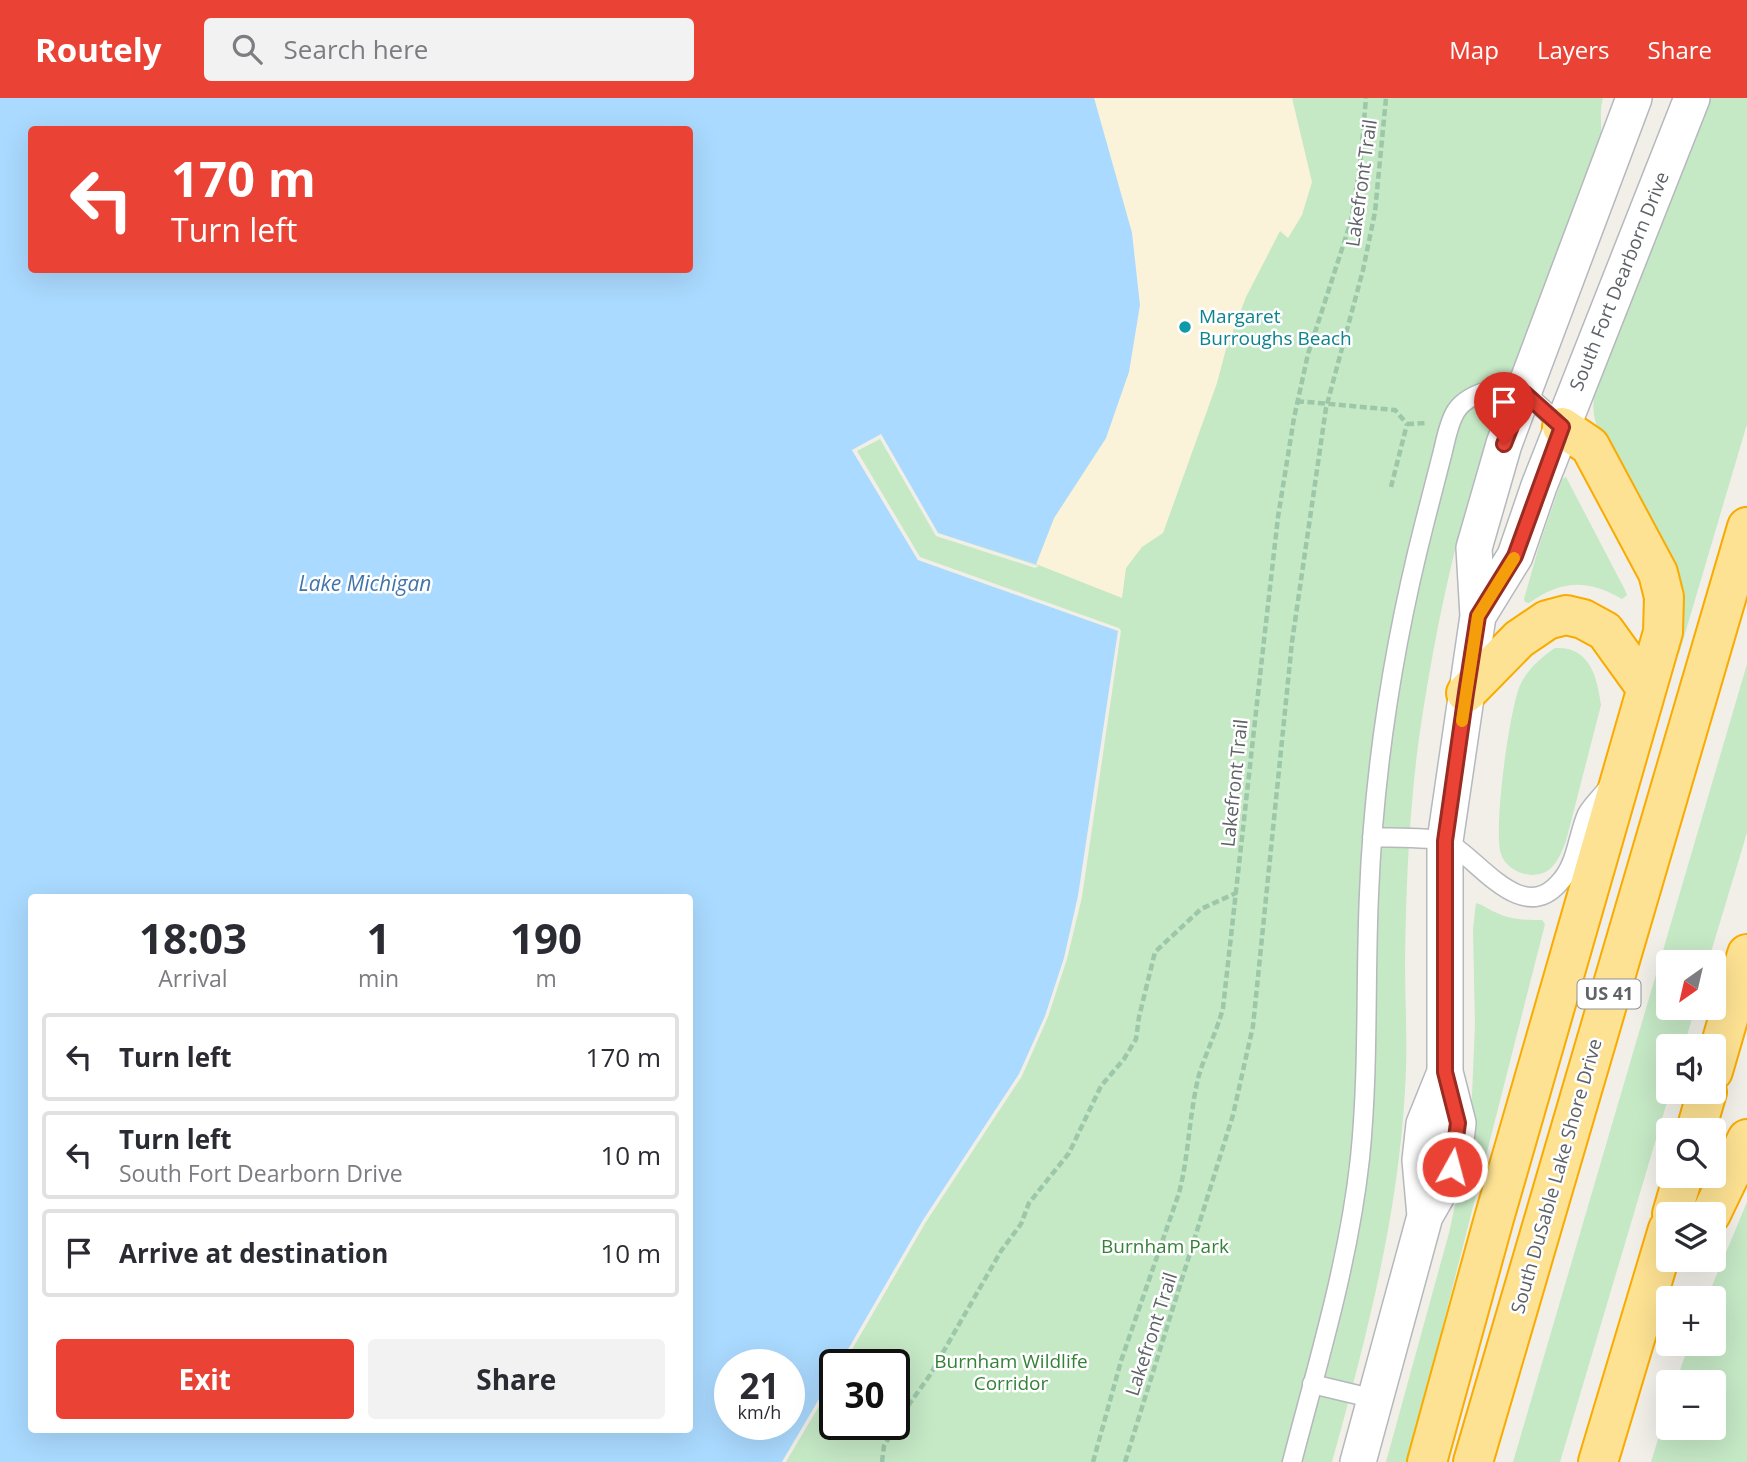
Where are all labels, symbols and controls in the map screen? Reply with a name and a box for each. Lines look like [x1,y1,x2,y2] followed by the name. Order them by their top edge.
[204,18,694,81] search box
[35,27,162,72] text: Routely
[228,30,266,68] icon: search
[284,31,428,67] text: Search here
[1449,33,1499,66] text: Map
[1537,33,1610,66] text: Layers
[1648,33,1712,66] text: Share
[1339,118,1383,248] street label: Lakefront Trail
[171,145,316,211] text: 170 m
[56,154,147,245] icon: left
[1563,168,1675,394] street label: South Fort Dearborn Drive
[171,208,297,251] text: Turn left
[1199,303,1352,351] place label: Margaret Burroughs Beach
[1177,319,1193,335] marker: Margaret Burroughs Beach
[1474,372,1534,444] pin
[1485,383,1523,421] icon: arrive
[299,569,431,597] water label: Lake Michigan
[1214,718,1254,848] street label: Lakefront Trail
[139,909,247,966] text: 18:03
[366,909,391,966] text: 1
[510,909,582,966] text: 190
[1656,950,1726,1020] north arrow
[1656,950,1726,1440] map controls
[158,962,228,994] text: Arrival
[358,962,399,994] text: min
[535,962,557,994] text: m
[1578,980,1640,1009] road number: US 41
[1656,1034,1726,1104] button: sound
[1504,1036,1608,1316] street label: South DuSable Lake Shore Drive
[60,1038,98,1076] icon: left
[119,1039,231,1075] text: Turn left
[586,1039,661,1075] text: 170 m
[1656,1118,1726,1188] button: search
[119,1121,231,1157] text: Turn left
[1415,1130,1489,1204] position arrow
[60,1136,98,1174] icon: left
[600,1137,661,1173] text: 10 m
[119,1157,403,1189] text: South Fort Dearborn Drive
[1656,1202,1726,1272] button: layers
[1101,1233,1229,1259] park label: Burnham Park
[60,1234,98,1272] icon: arrive
[119,1235,388,1271] text: Arrive at destination
[600,1235,661,1271] text: 10 m
[1119,1269,1183,1399] street label: Lakefront Trail
[1656,1286,1726,1356] button: +
[56,1339,354,1419] button: Exit
[368,1339,665,1419] button: Share
[934,1348,1088,1396] park label: Burnham Wildlife Corridor
[819,1349,910,1440] speed limit sign: 30
[739,1362,780,1409] text: 21
[1656,1370,1726,1440] button: −
[738,1400,781,1424] text: km/h

